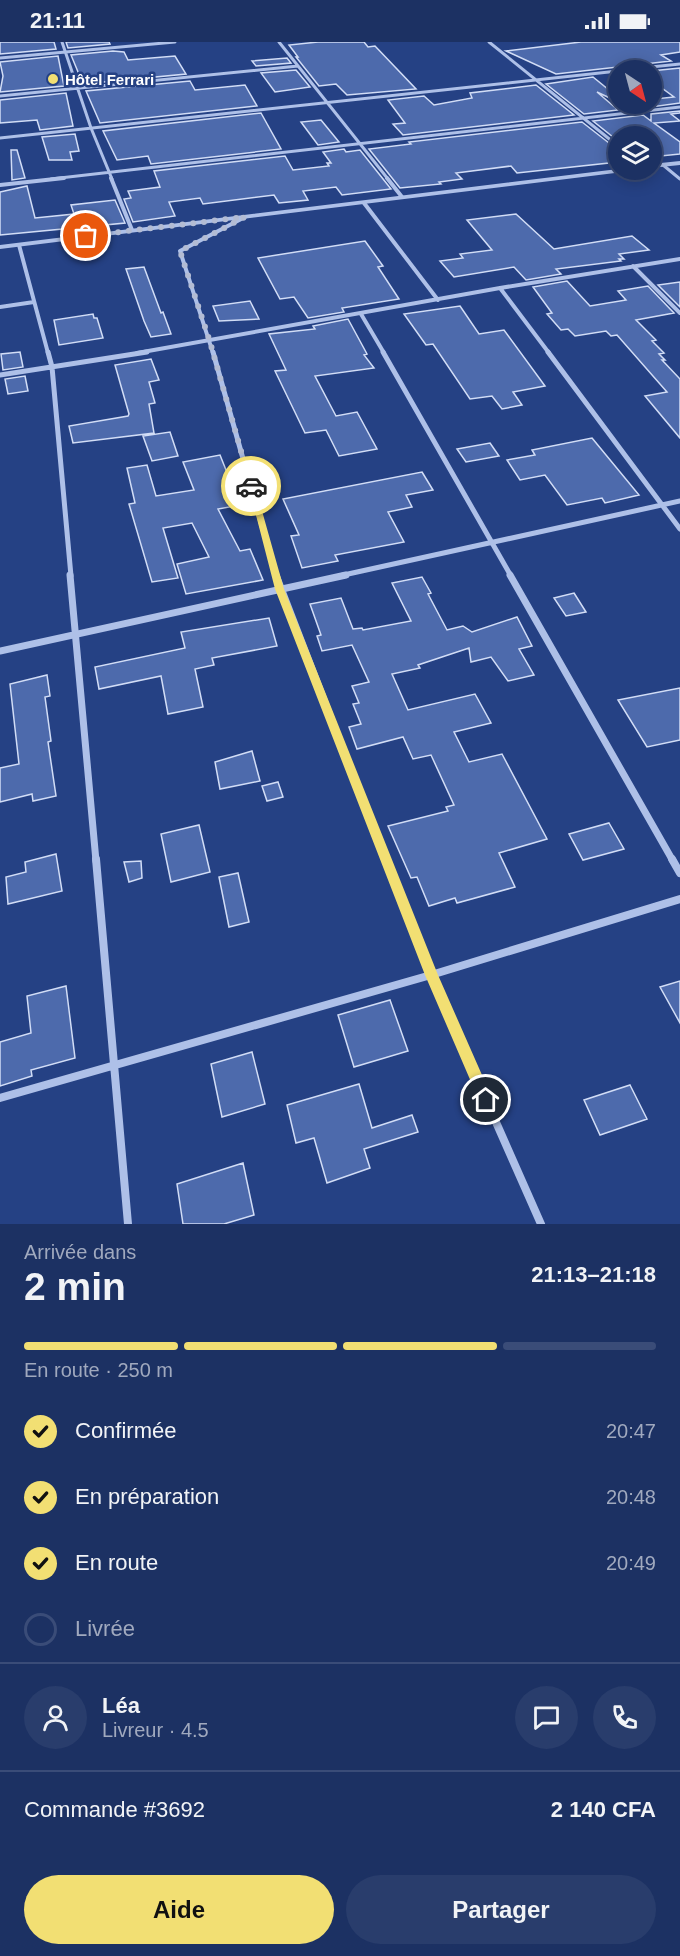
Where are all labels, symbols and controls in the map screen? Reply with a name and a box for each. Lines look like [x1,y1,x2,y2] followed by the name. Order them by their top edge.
[30,8,85,33] text: 21:11
[608,60,662,114] north arrow
[608,60,662,180] map controls
[65,71,154,88] place label: Hôtel Ferrari
[46,72,60,86] marker: Hôtel Ferrari
[608,126,662,180] button: layers
[60,210,111,261] pin
[69,219,102,252] icon: bag
[221,456,281,516] courier
[235,470,268,503] icon: car
[460,1074,511,1125] pin
[469,1083,502,1116] icon: home
[24,1241,136,1263] text: Arrivée dans
[531,1262,656,1287] text: 21:13–21:18
[24,1265,126,1308] text: 2 min
[24,1359,173,1381] text: En route · 250 m
[24,1415,57,1448] icon: check
[75,1418,176,1443] text: Confirmée
[606,1420,656,1442] text: 20:47
[24,1481,57,1514] icon: check
[75,1484,219,1509] text: En préparation
[606,1486,656,1508] text: 20:48
[24,1547,57,1580] icon: check
[75,1550,158,1575] text: En route
[606,1552,656,1574] text: 20:49
[75,1616,135,1641] text: Livrée
[24,1686,87,1749] button: person
[515,1686,578,1749] button: chat
[593,1686,656,1749] button: phone
[102,1693,140,1718] text: Léa
[102,1719,209,1741] text: Livreur · 4.5
[24,1797,205,1822] text: Commande #3692
[551,1797,656,1822] text: 2 140 CFA
[24,1875,334,1944] button: Aide
[346,1875,656,1944] button: Partager

